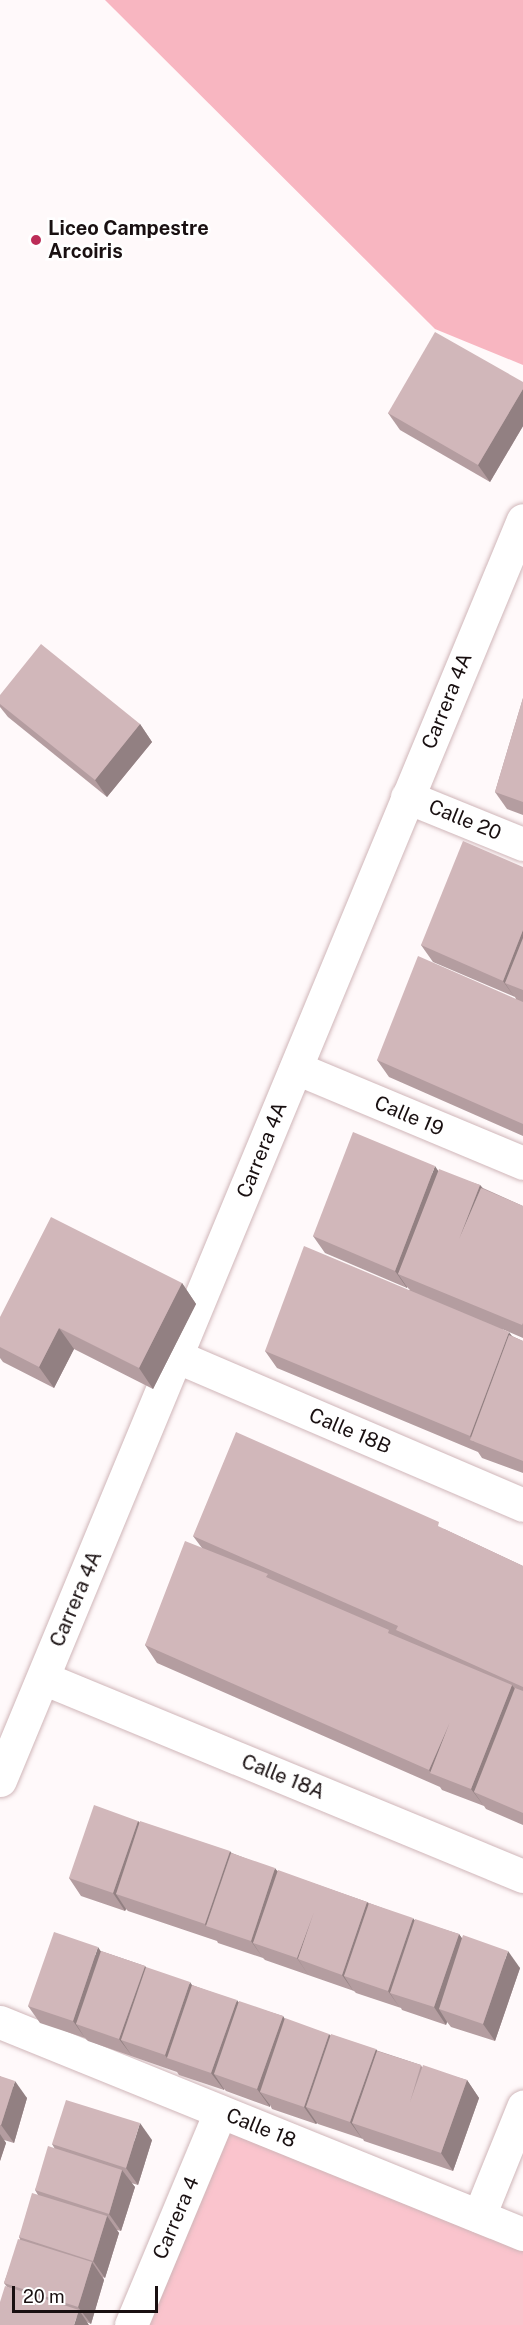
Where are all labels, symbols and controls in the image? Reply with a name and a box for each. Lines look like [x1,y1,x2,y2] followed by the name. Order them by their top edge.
[48,216,209,263] place label: Liceo Campestre Arcoiris
[29,233,43,247] marker: Liceo Campestre Arcoiris
[417,649,477,753] street label: Carrera 4A
[425,795,505,845] street label: Calle 20
[371,1091,447,1141] street label: Calle 19
[232,1098,292,1202] street label: Carrera 4A
[305,1403,395,1459] street label: Calle 18B
[45,1548,107,1650] street label: Carrera 4A
[238,1749,328,1805] street label: Calle 18A
[223,2103,299,2153] street label: Calle 18
[148,2173,204,2263] street label: Carrera 4
[15,2274,160,2312] scale bar
[23,2286,65,2307] text: 20 m

